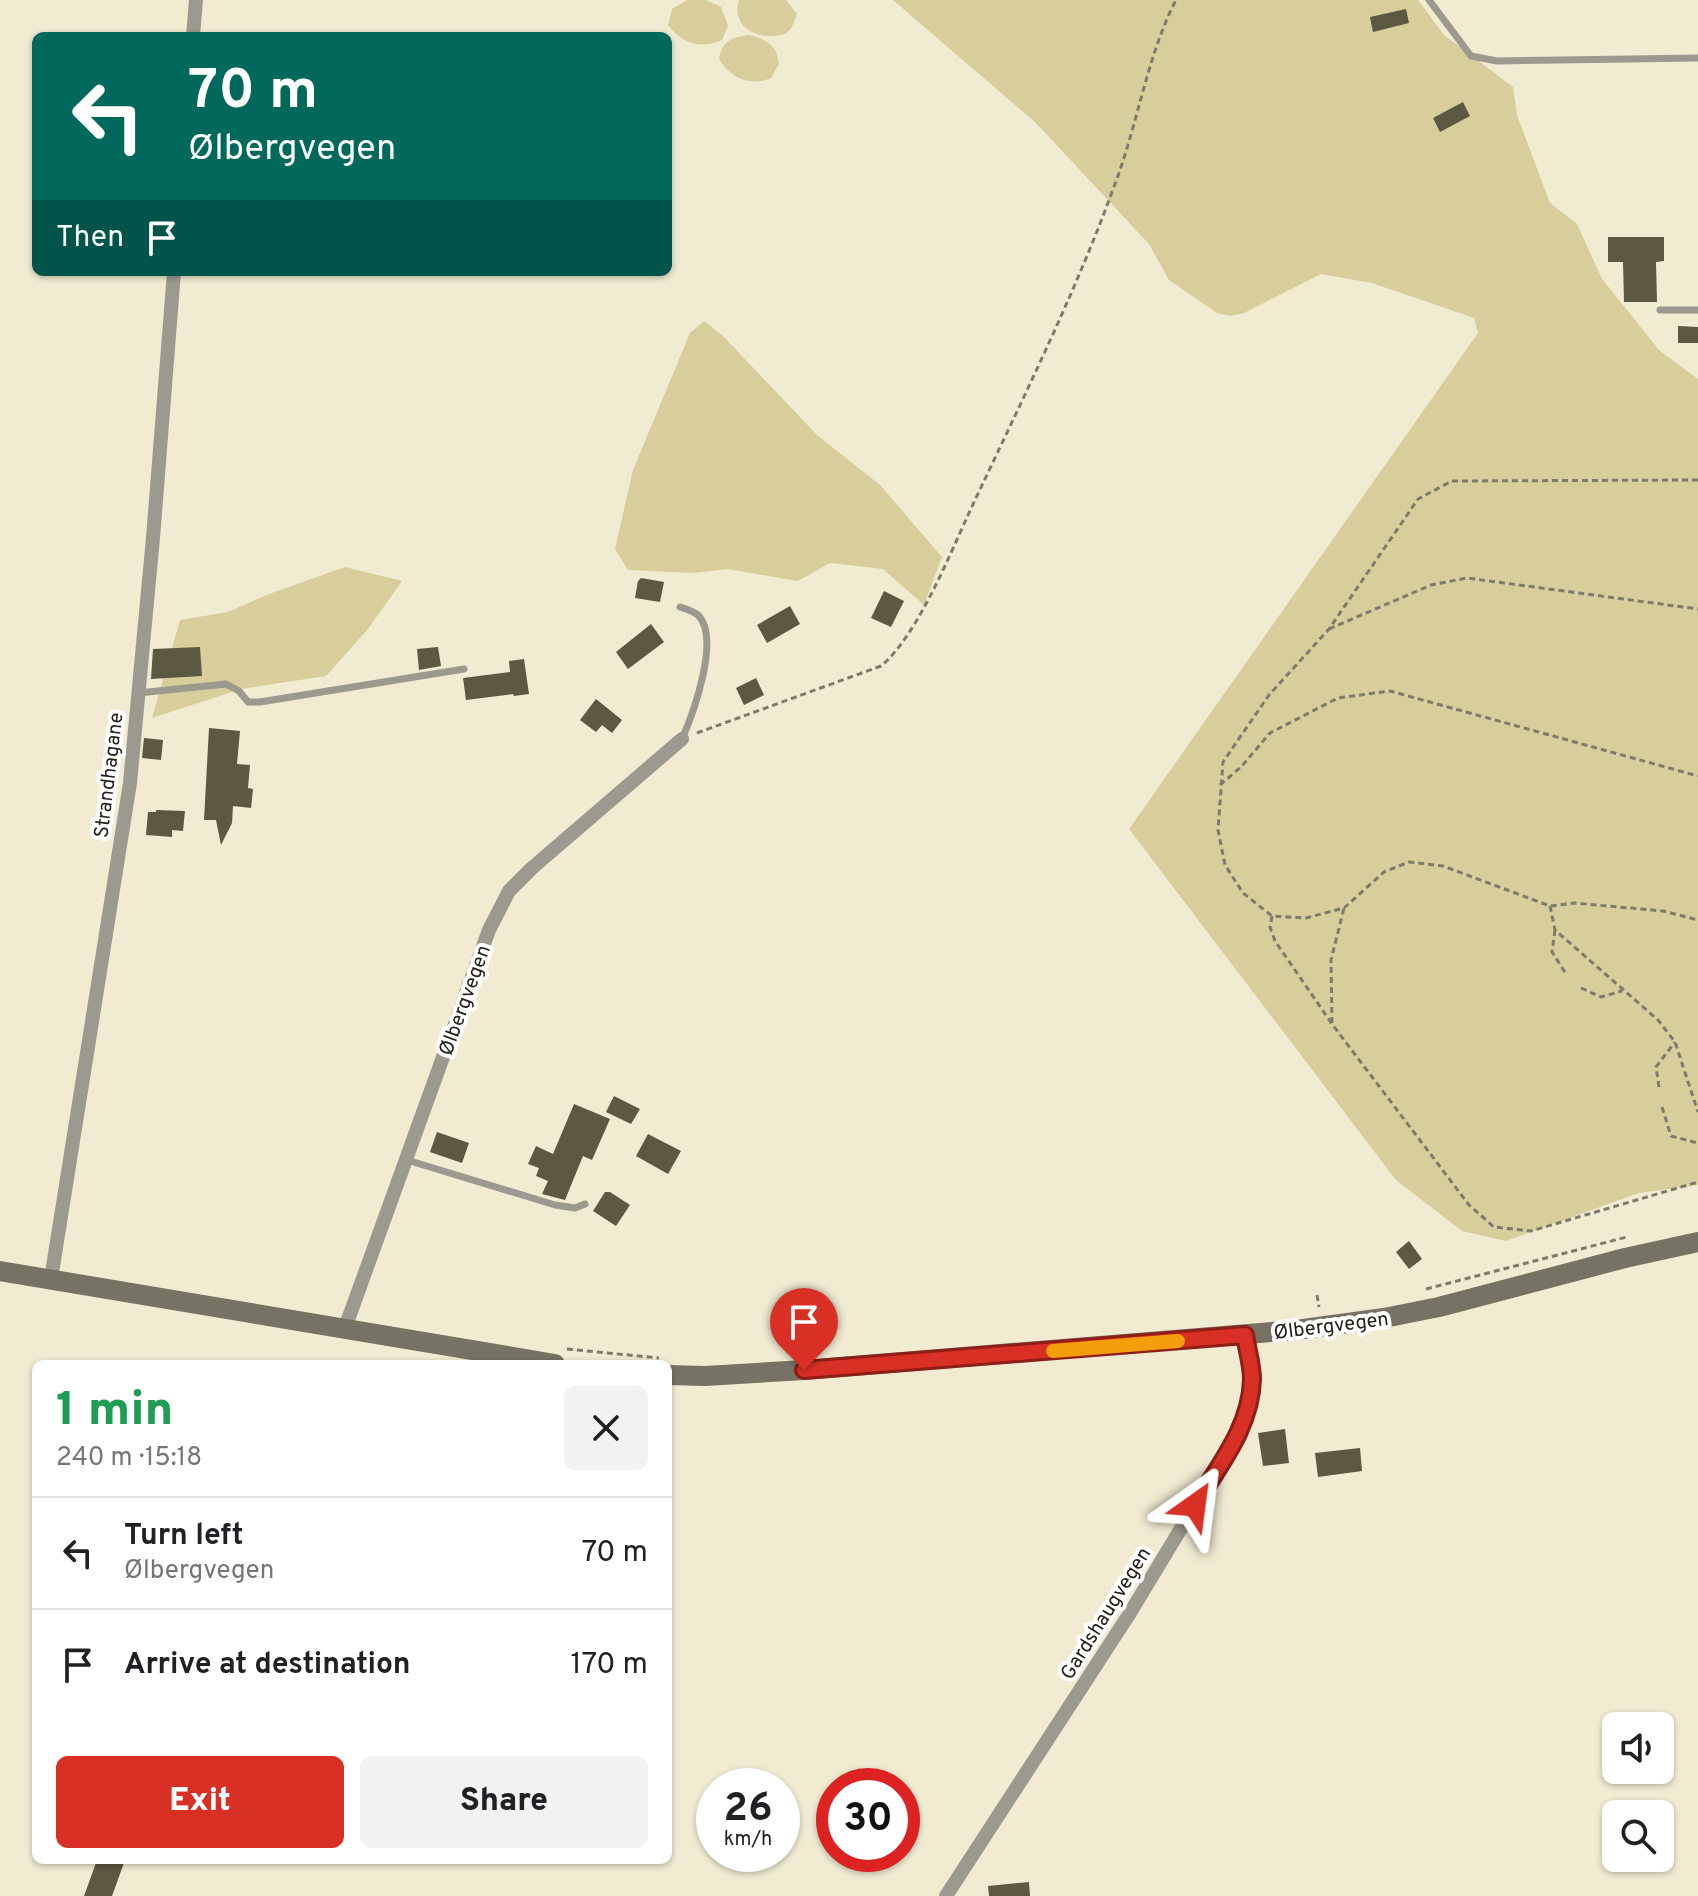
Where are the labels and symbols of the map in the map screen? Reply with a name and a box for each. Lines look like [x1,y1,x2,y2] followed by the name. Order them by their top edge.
[89,711,131,839] street label: Strandhagane
[434,942,498,1060] street label: Ølbergvegen
[770,1288,838,1370] pin
[1272,1307,1390,1347] street label: Ølbergvegen
[1153,1463,1237,1547] position arrow
[1056,1543,1158,1685] street label: Gardshaugvegen
[816,1768,920,1872] speed limit sign: 30

